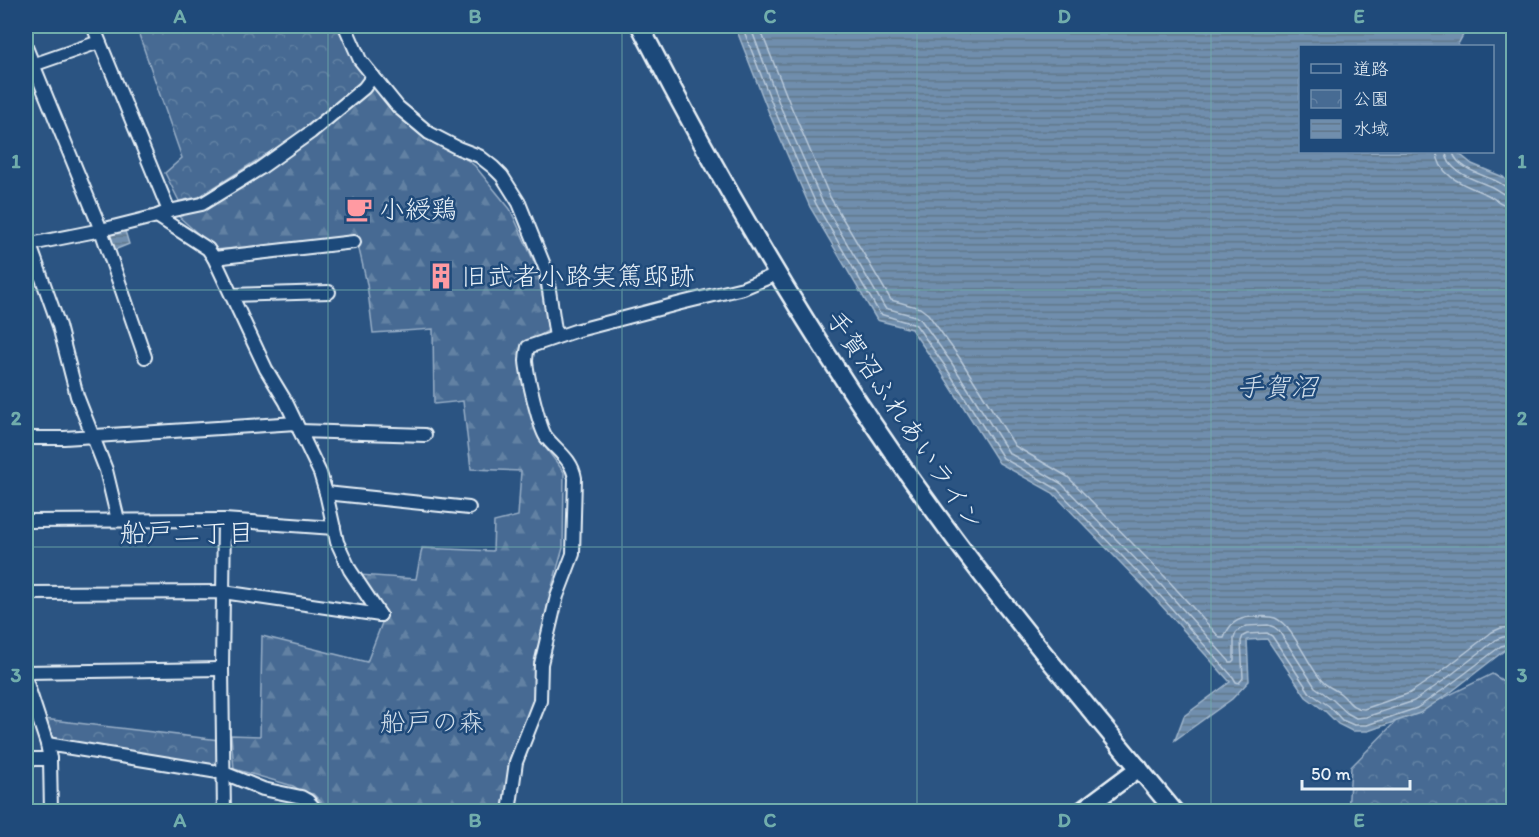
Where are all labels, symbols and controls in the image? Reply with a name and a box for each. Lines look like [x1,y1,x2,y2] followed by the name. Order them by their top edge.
[173,4,187,28] text: A
[469,4,482,28] text: B
[764,4,777,28] text: C
[1057,4,1071,28] text: D
[1353,4,1365,28] text: E
[1299,45,1494,153] legend
[1353,58,1389,80] text: 道路
[1353,88,1389,110] text: 公園
[1353,118,1389,140] text: 水域
[11,149,21,173] text: 1
[1517,149,1527,173] text: 1
[379,193,457,225] place label: 小綬鶏
[344,194,374,224] cafe icon: 小綬鶏
[461,260,695,292] place label: 旧武者小路実篤邸跡
[426,261,456,291] building icon: 旧武者小路実篤邸跡
[819,304,991,536] street label: 手賀沼ふれあいライン
[1237,370,1319,403] water label: 手賀沼
[11,406,22,430] text: 2
[1517,406,1528,430] text: 2
[120,516,255,549] district label: 船戸二丁目
[11,663,22,687] text: 3
[1517,663,1528,687] text: 3
[380,706,484,738] park label: 船戸の森
[1302,753,1410,791] scale bar
[1311,763,1351,785] text: 50 m
[173,808,187,832] text: A
[469,808,482,832] text: B
[764,808,777,832] text: C
[1057,808,1071,832] text: D
[1353,808,1365,832] text: E

